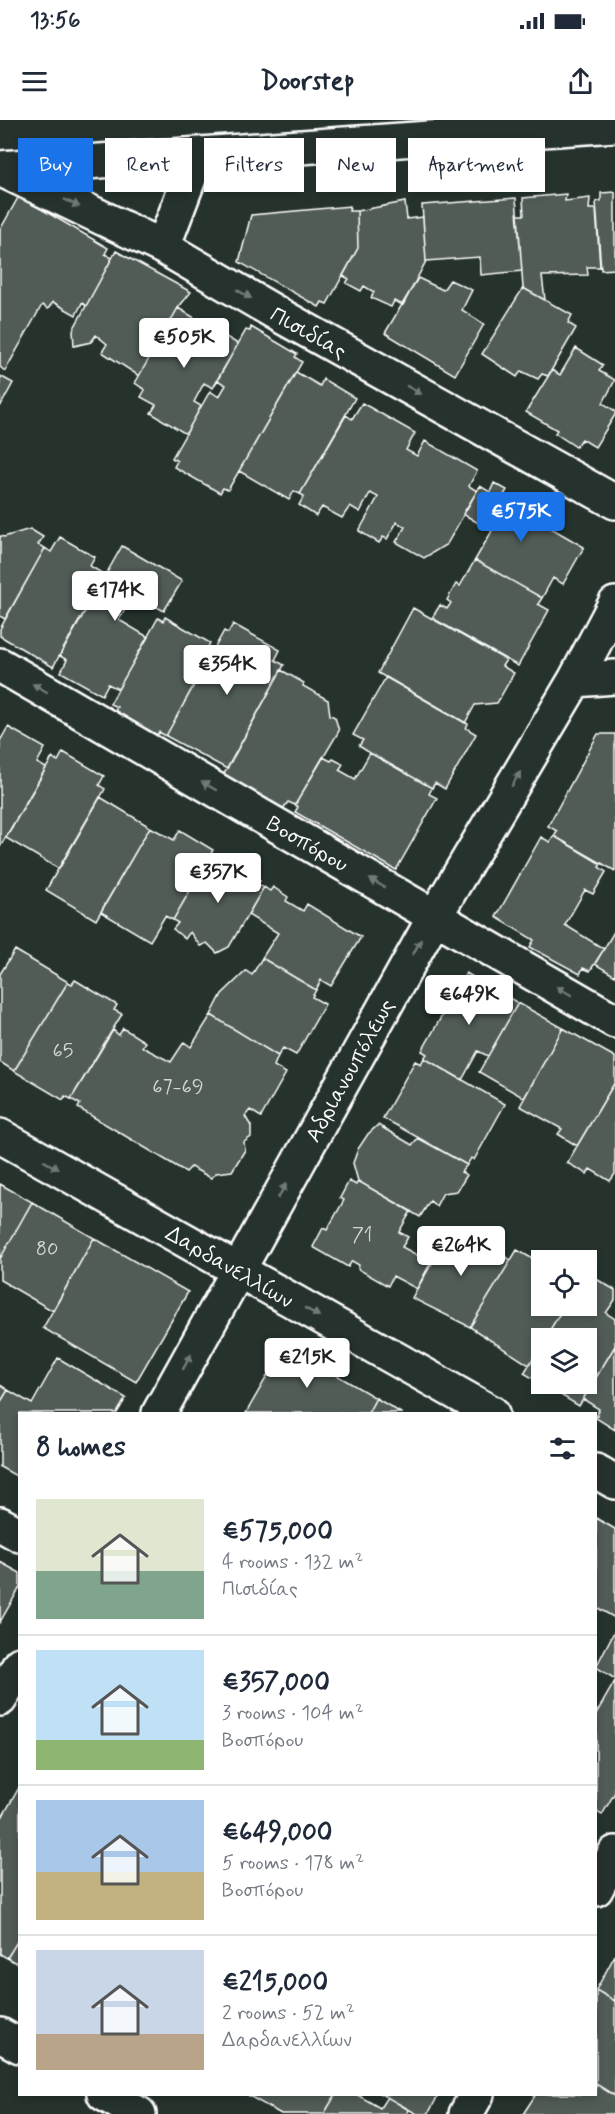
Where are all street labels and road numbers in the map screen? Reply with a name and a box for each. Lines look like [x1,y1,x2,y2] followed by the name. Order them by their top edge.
[265,301,351,366] street label: Πισιδίας
[261,810,353,879] street label: Βοσπόρου
[300,994,402,1148] street label: Αδριανουπόλεως
[160,1220,298,1316] street label: Δαρδανελλίων

